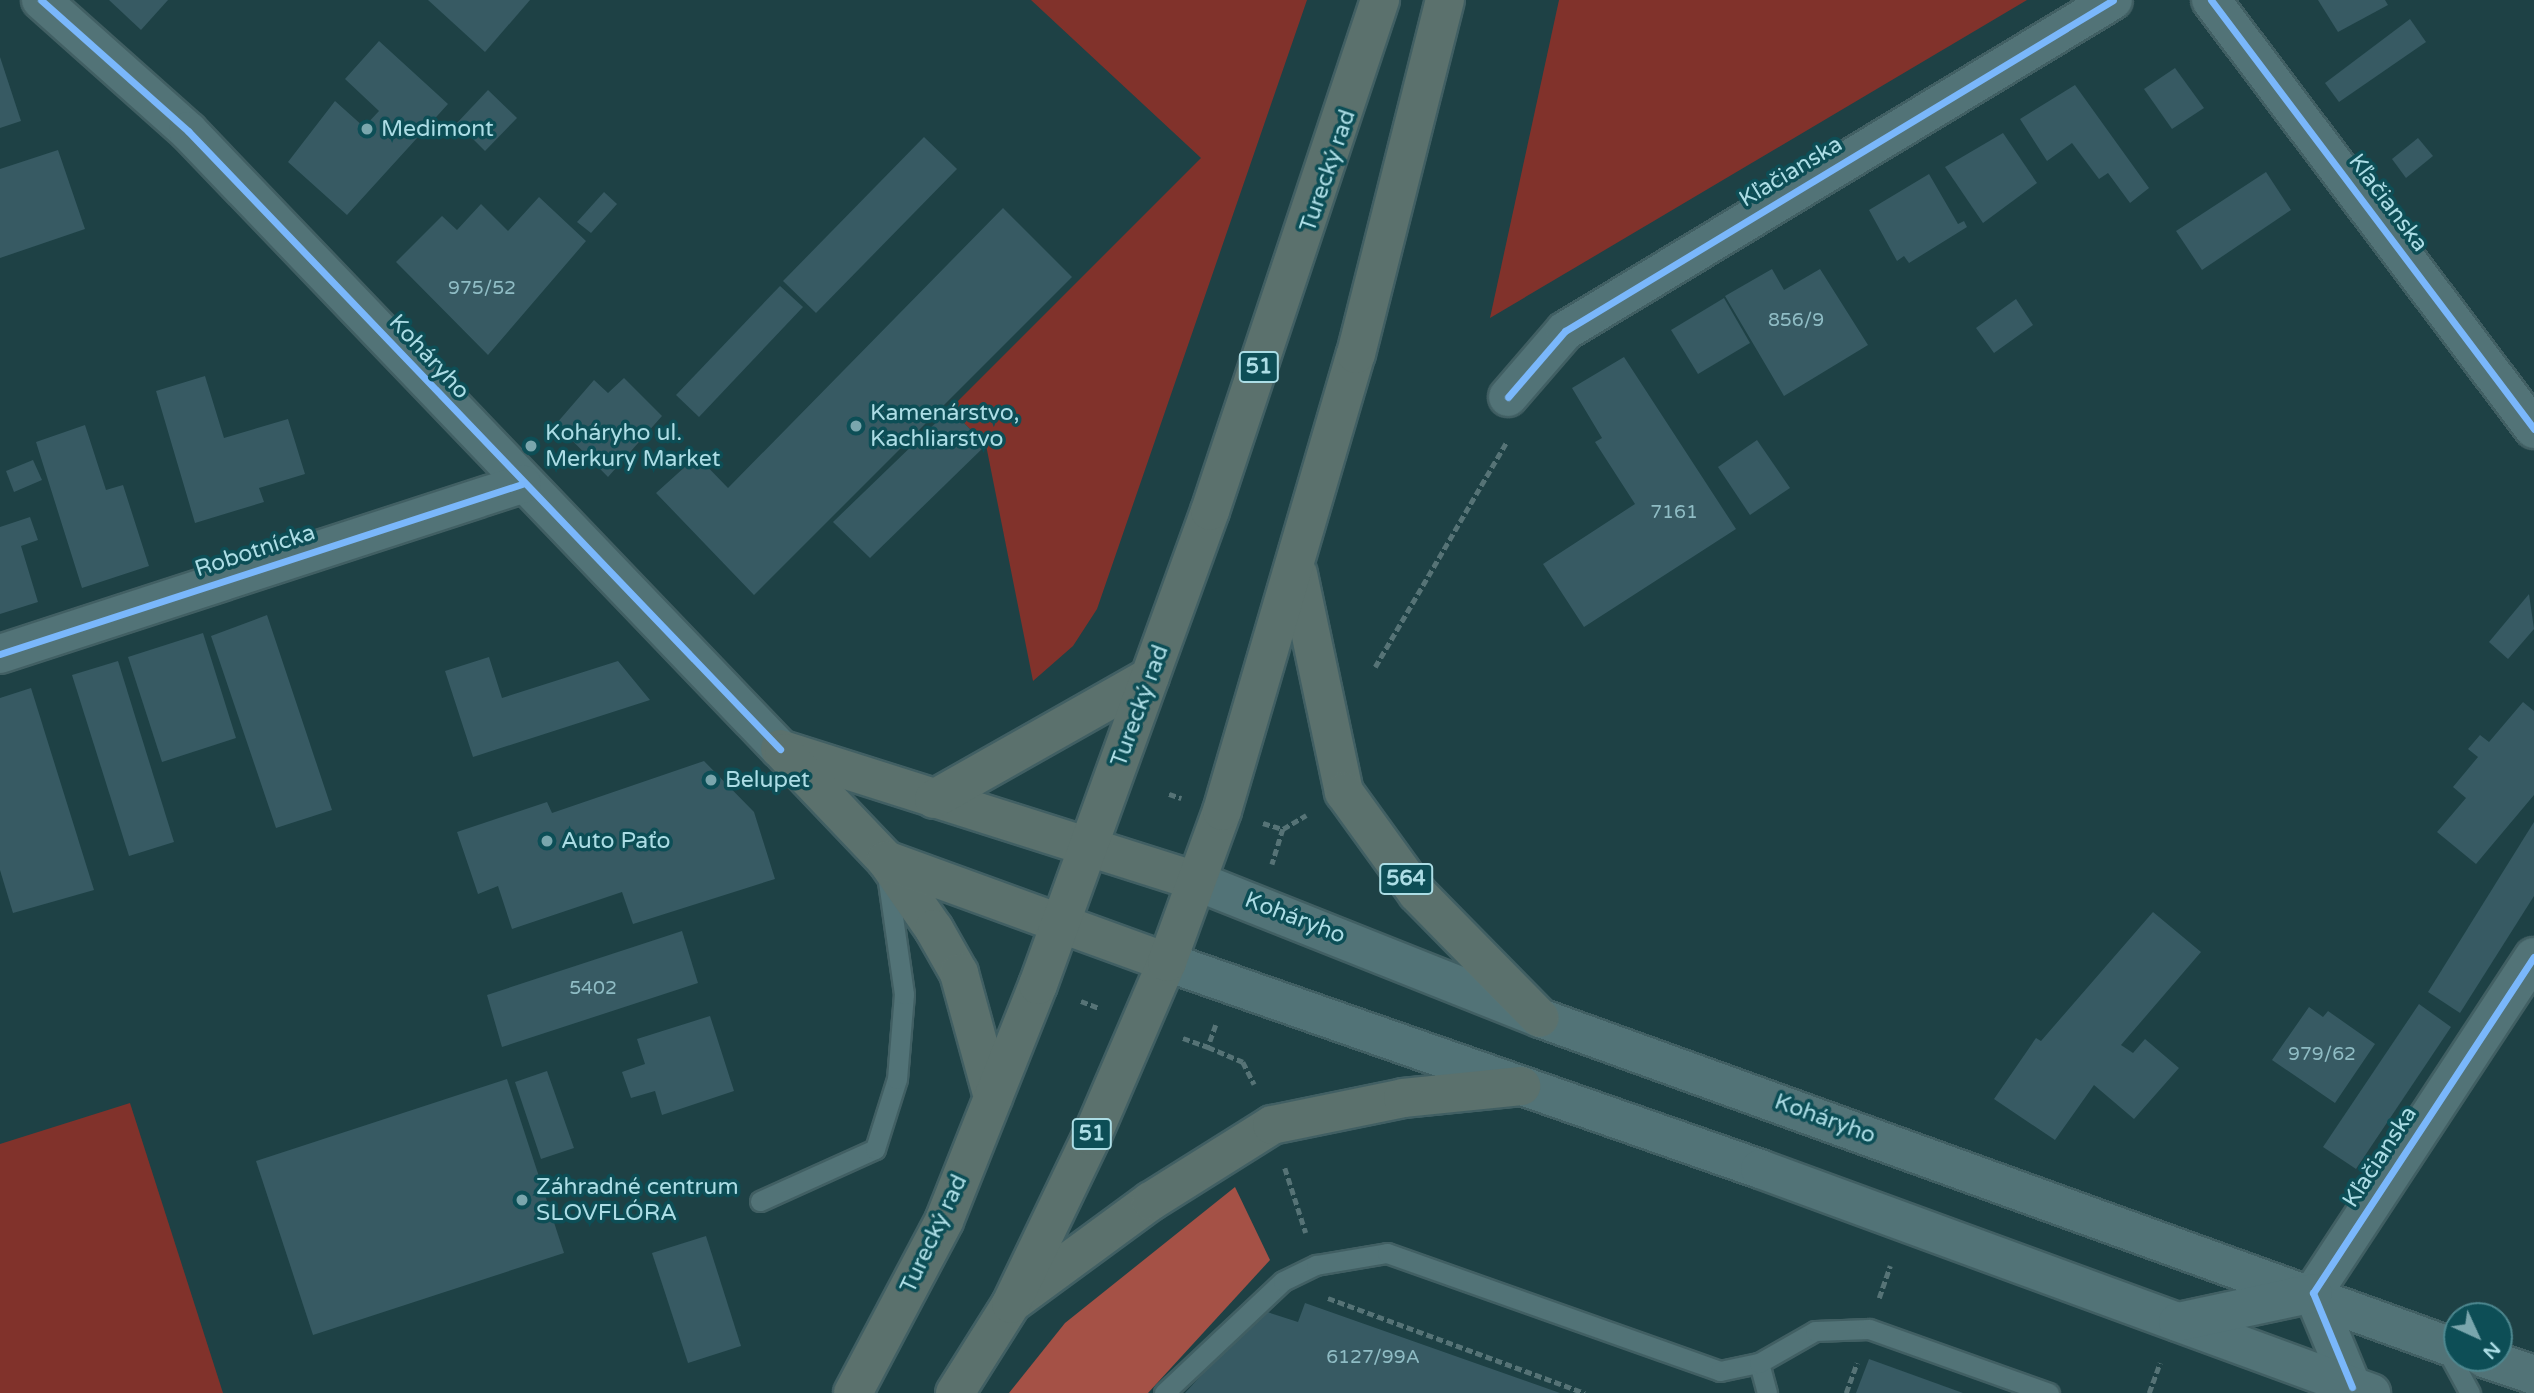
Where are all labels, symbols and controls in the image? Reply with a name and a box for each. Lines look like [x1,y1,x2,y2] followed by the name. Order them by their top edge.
[1294,106,1362,236] street label: Turecký rad
[381,115,494,143] place label: Medimont
[359,121,375,137] marker: Medimont
[1734,130,1848,214] street label: Kľačianska
[2342,149,2434,257] street label: Kľačianska
[448,278,516,300] house number: 975/52
[383,309,475,405] street label: Koháryho
[1768,310,1824,332] house number: 856/9
[1238,350,1280,384] road number: 51
[870,399,1020,453] place label: Kamenárstvo, Kachliarstvo
[848,418,864,434] marker: Kamenárstvo, Kachliarstvo
[545,419,720,473] place label: Koháryho ul. Merkury Market
[523,438,539,454] marker: Koháryho ul. Merkury Market
[1650,502,1698,524] house number: 7161
[191,519,319,583] street label: Robotnícka
[1105,641,1175,771] street label: Turecký rad
[725,766,810,794] place label: Belupet
[703,772,719,788] marker: Belupet
[561,827,671,855] place label: Auto Paťo
[539,833,555,849] marker: Auto Paťo
[1378,862,1434,896] road number: 564
[1241,886,1349,950] street label: Koháryho
[569,978,617,1000] house number: 5402
[2288,1044,2356,1066] house number: 979/62
[1771,1088,1879,1150] street label: Koháryho
[2337,1101,2423,1213] street label: Kľačianska
[1071,1116,1113,1152] road number: 51
[895,1170,973,1298] street label: Turecký rad
[536,1173,738,1227] place label: Záhradné centrum SLOVFLÓRA
[514,1192,530,1208] marker: Záhradné centrum SLOVFLÓRA
[2443,1302,2513,1372] north arrow
[2478,1337,2505,1364] text: N
[1326,1347,1420,1369] house number: 6127/99A

